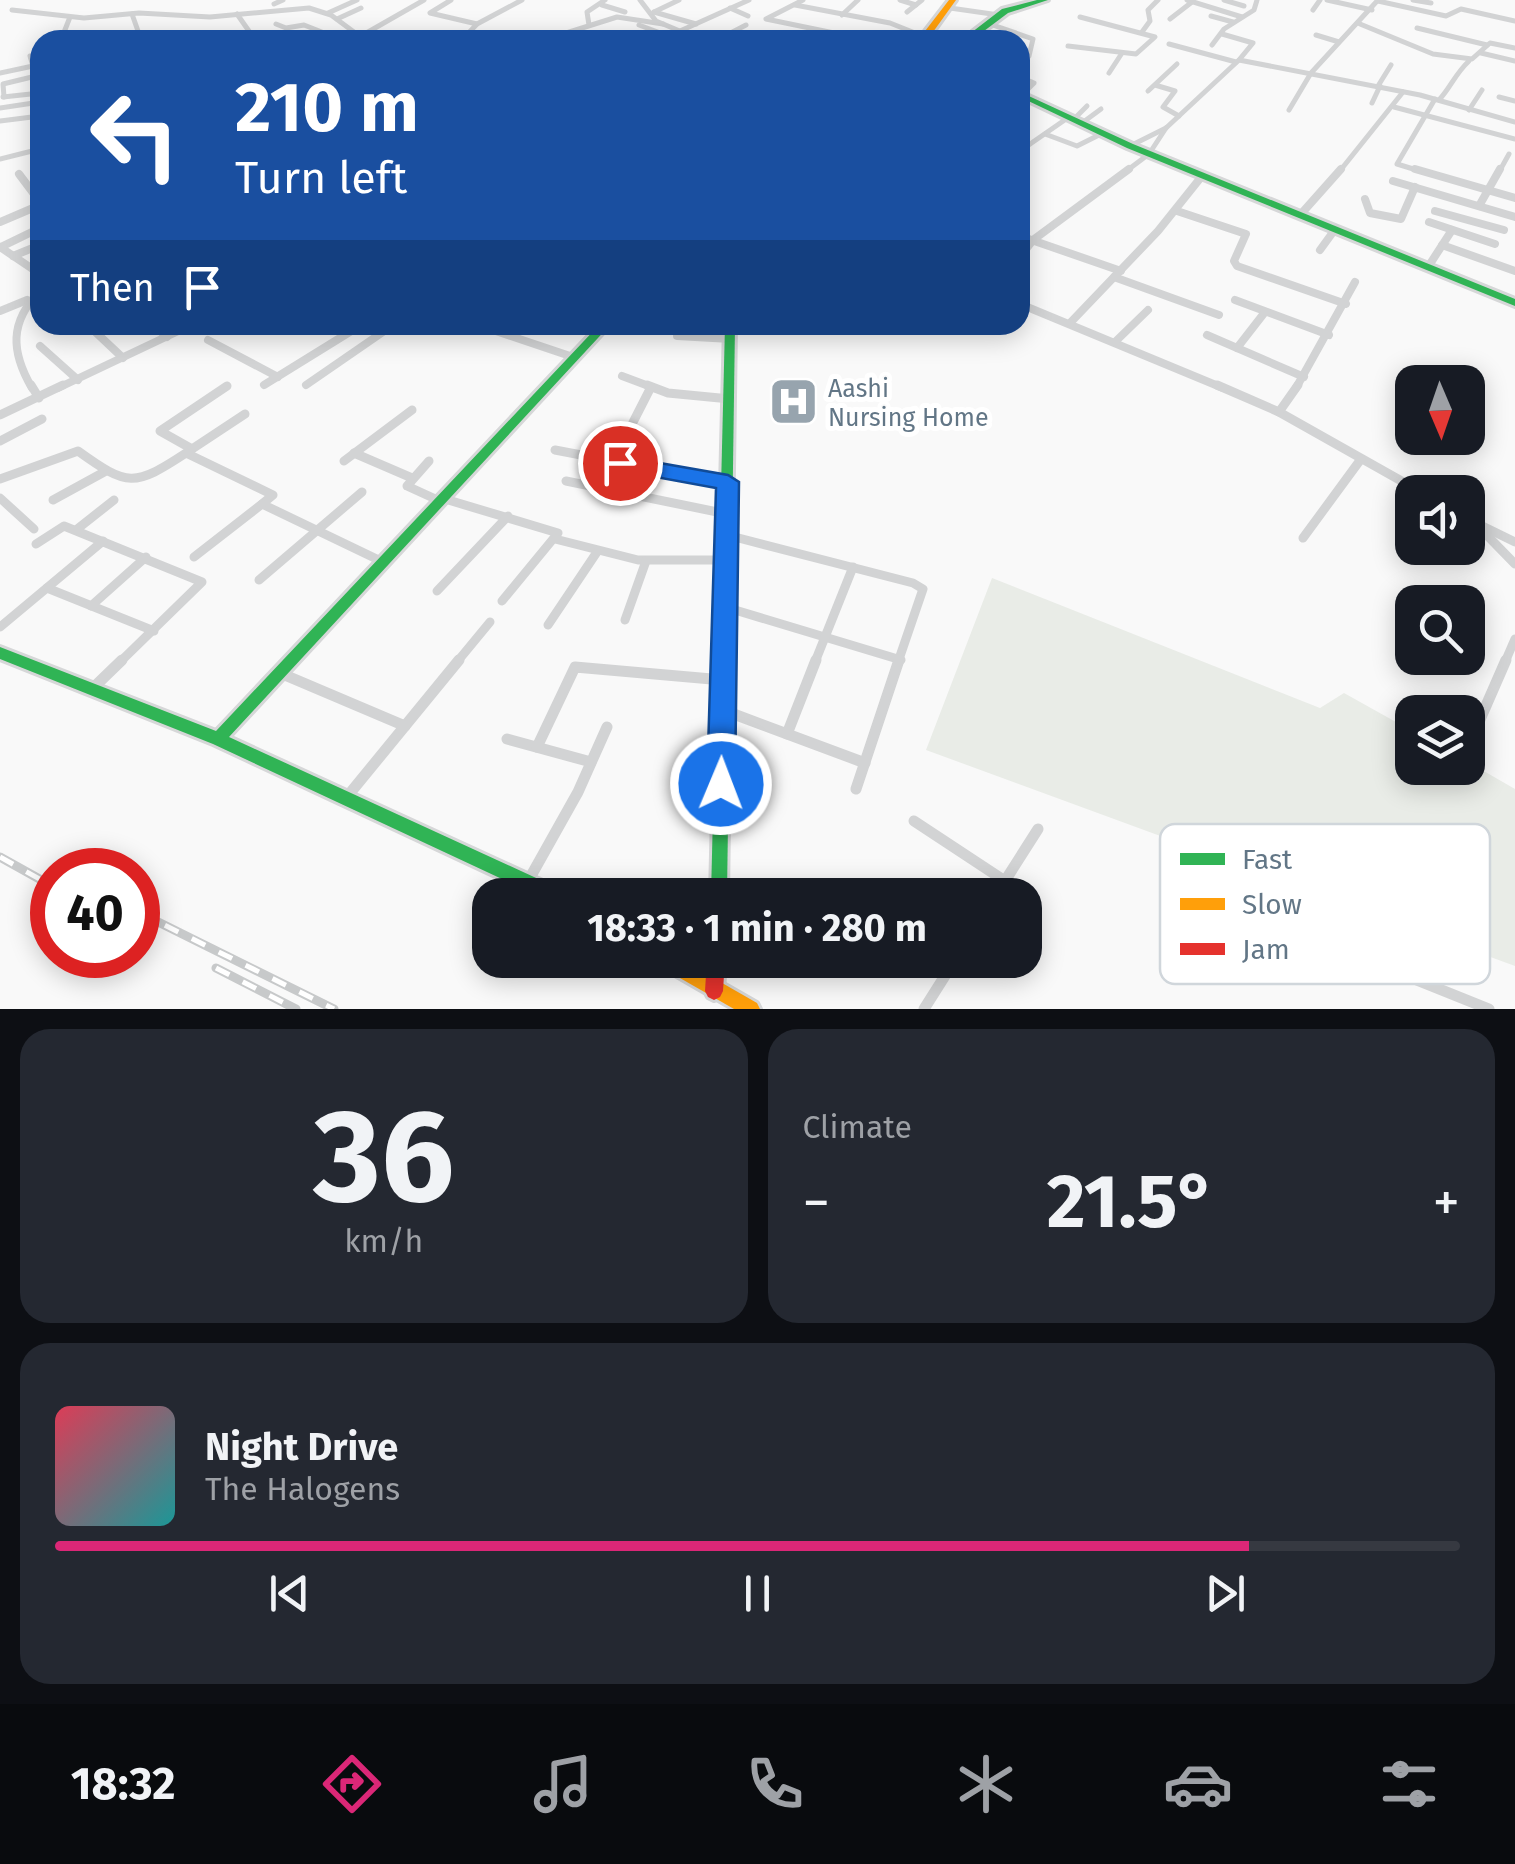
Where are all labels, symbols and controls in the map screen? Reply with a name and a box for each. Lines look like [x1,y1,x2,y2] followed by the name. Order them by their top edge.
[235,66,419,150] text: 210 m
[70,70,200,200] icon: left
[235,151,407,205] text: Turn left
[175,260,230,315] icon: arrive
[70,265,155,311] text: Then
[1395,365,1485,455] north arrow
[1395,365,1485,785] map controls
[828,374,989,433] place label: Aashi Nursing Home
[767,376,819,428] hospital icon: Aashi Nursing Home
[578,421,663,506] pin
[593,436,648,491] icon: arrive
[1395,475,1485,565] button: sound
[1395,585,1485,675] button: search
[1395,695,1485,785] button: layers
[669,732,773,836] position arrow
[1160,824,1490,984] legend
[1242,843,1293,876] text: Fast
[30,848,160,978] speed limit sign: 40
[1242,888,1302,921] text: Slow
[587,905,927,951] text: 18:33 · 1 min · 280 m
[1242,933,1290,966] text: Jam
[313,1079,454,1235] text: 36
[803,1108,912,1146] text: Climate
[1047,1157,1216,1247] text: 21.5°
[803,1170,830,1236] text: −
[1433,1170,1460,1236] text: +
[344,1222,423,1260] text: km/h
[205,1424,398,1470] text: Night Drive
[205,1470,400,1508] text: The Halogens
[262,1566,317,1621] icon: previous
[730,1566,785,1621] icon: pause
[1198,1566,1253,1621] icon: next
[317,1749,387,1819] icon: directions
[528,1749,598,1819] icon: music
[740,1749,810,1819] icon: phone
[951,1749,1021,1819] icon: climate
[1163,1749,1233,1819] icon: car
[1374,1749,1444,1819] icon: filters
[71,1757,175,1811] text: 18:32

